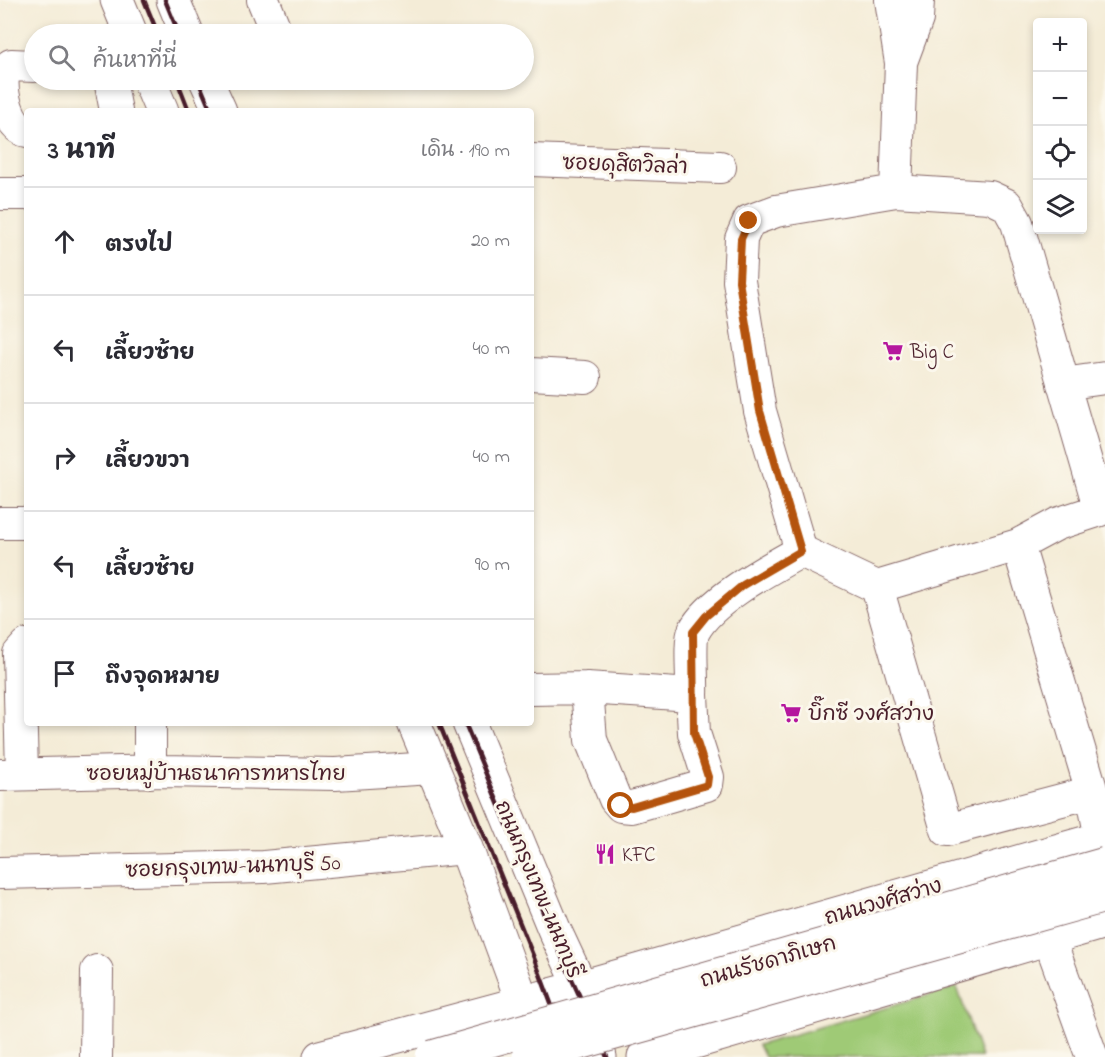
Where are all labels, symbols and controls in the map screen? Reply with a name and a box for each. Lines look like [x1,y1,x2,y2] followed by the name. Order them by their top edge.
[1033,18,1087,234] map controls
[1033,18,1087,72] button: +
[24,24,534,90] search box
[45,41,78,74] icon: search
[93,46,177,78] text: ค้นหาที่นี่
[1033,72,1087,126] button: −
[1033,126,1087,180] button: locate
[48,133,115,171] text: 3 นาที
[421,137,510,166] text: เดิน · 190 m
[562,149,688,183] street label: ซอยดุสิตวิลล่า
[1033,180,1087,234] button: layers
[735,207,761,233] route end
[48,225,81,258] icon: ahead
[471,227,510,256] text: 20 m
[105,230,173,262] text: ตรงไป
[48,333,81,366] icon: left
[473,335,510,364] text: 40 m
[105,338,195,370] text: เลี้ยวซ้าย
[909,338,954,370] place label: Big C
[881,339,905,363] supermarket icon: Big C
[48,441,81,474] icon: right
[473,443,510,472] text: 40 m
[105,446,189,478] text: เลี้ยวขวา
[48,549,81,582] icon: left
[475,551,510,580] text: 90 m
[105,554,195,586] text: เลี้ยวซ้าย
[48,657,81,690] icon: arrive
[105,662,220,694] text: ถึงจุดหมาย
[808,695,934,730] place label: บิ๊กซี วงศ์สว่าง
[779,701,803,725] supermarket icon: บิ๊กซี วงศ์สว่าง
[86,760,346,790] street label: ซอยหมู่บ้านธนาคารทหารไทย
[607,792,633,818] route start
[486,796,588,983] street label: ถนนกรุงเทพ-นนทบุรี
[622,841,656,871] place label: KFC
[593,842,617,866] restaurant icon: KFC
[125,849,341,887] street label: ซอยกรุงเทพ-นนทบุรี 50
[821,872,946,934] street label: ถนนวงศ์สว่าง
[697,929,840,997] street label: ถนนรัชดาภิเษก

